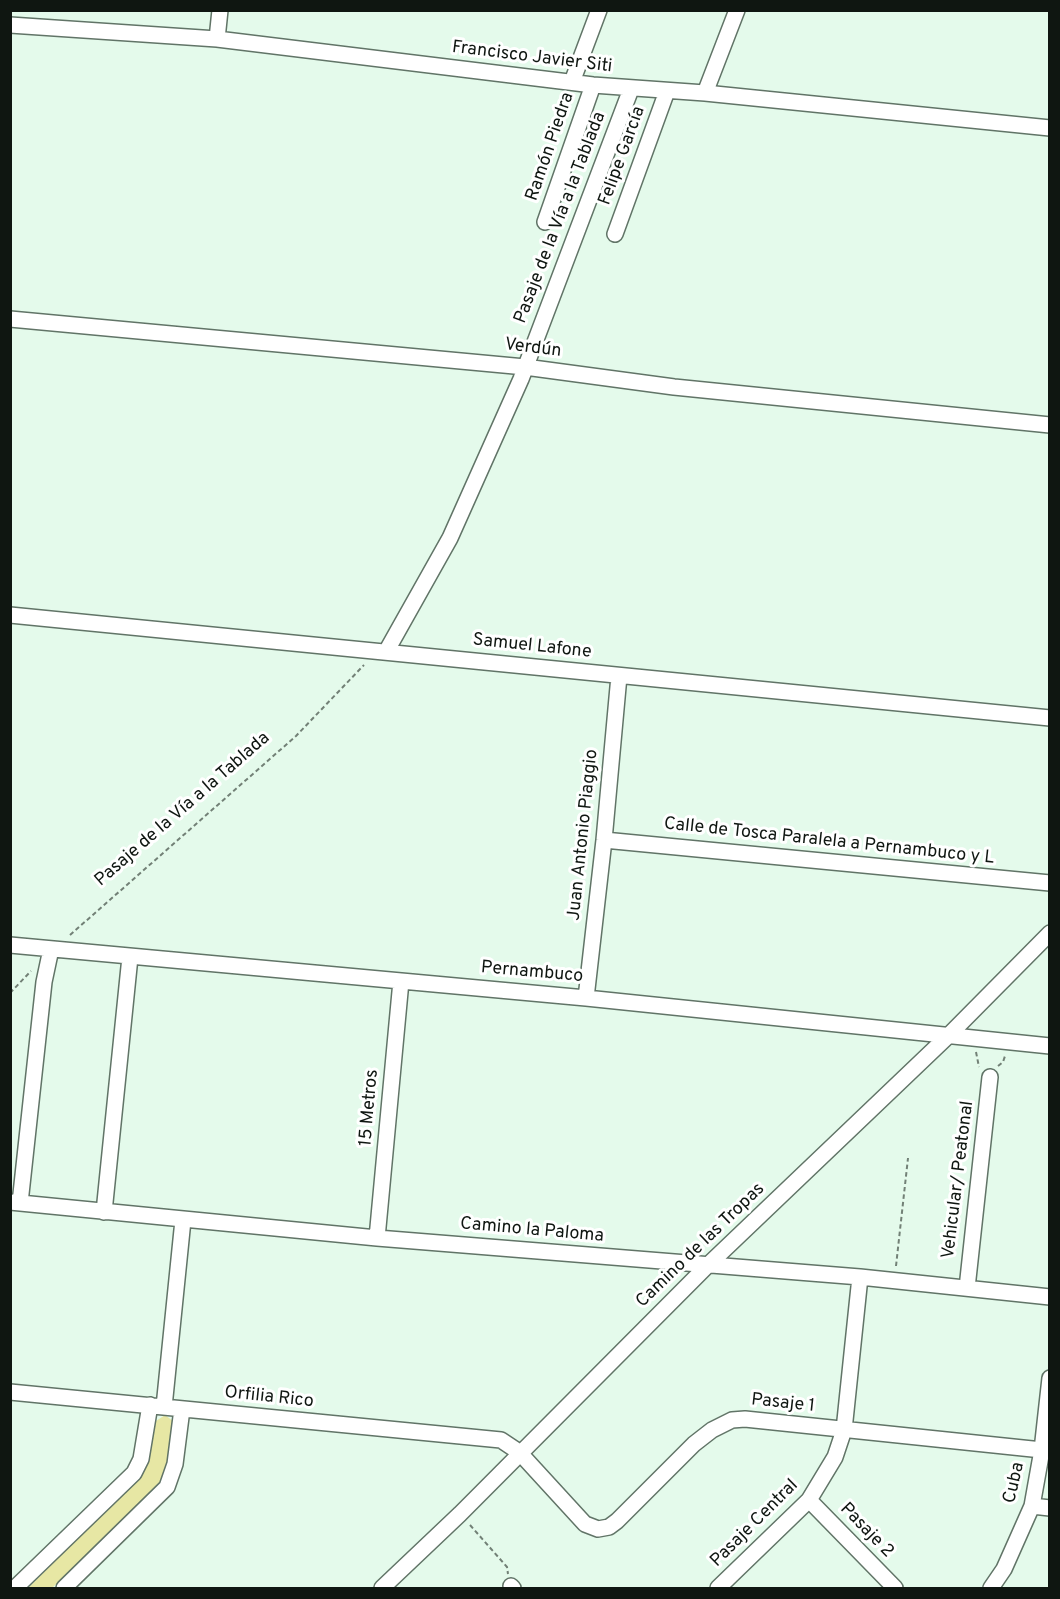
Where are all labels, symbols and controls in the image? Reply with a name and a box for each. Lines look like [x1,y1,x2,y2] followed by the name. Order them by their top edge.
[451,37,613,79] street label: Francisco Javier Siti
[522,90,580,204] street label: Ramón Piedra
[595,104,651,208] street label: Felipe García
[511,109,611,327] street label: Pasaje de la Vía a la Tablada
[503,335,563,363] street label: Verdún
[471,630,593,664] street label: Samuel Lafone
[91,728,275,892] street label: Pasaje de la Vía a la Tablada
[564,748,604,922] street label: Juan Antonio Piaggio
[663,814,995,870] street label: Calle de Tosca Paralela a Pernambuco y L
[480,958,584,988] street label: Pernambuco
[356,1069,384,1147] street label: 15 Metros
[939,1100,979,1260] street label: Vehicular/ Peatonal
[632,1179,770,1313] street label: Camino de las Tropas
[459,1214,605,1248] street label: Camino la Paloma
[223,1383,315,1413] street label: Orfilia Rico
[750,1390,816,1418] street label: Pasaje 1
[1000,1460,1030,1506] street label: Cuba
[707,1476,803,1572] street label: Pasaje Central
[835,1499,897,1563] street label: Pasaje 2

